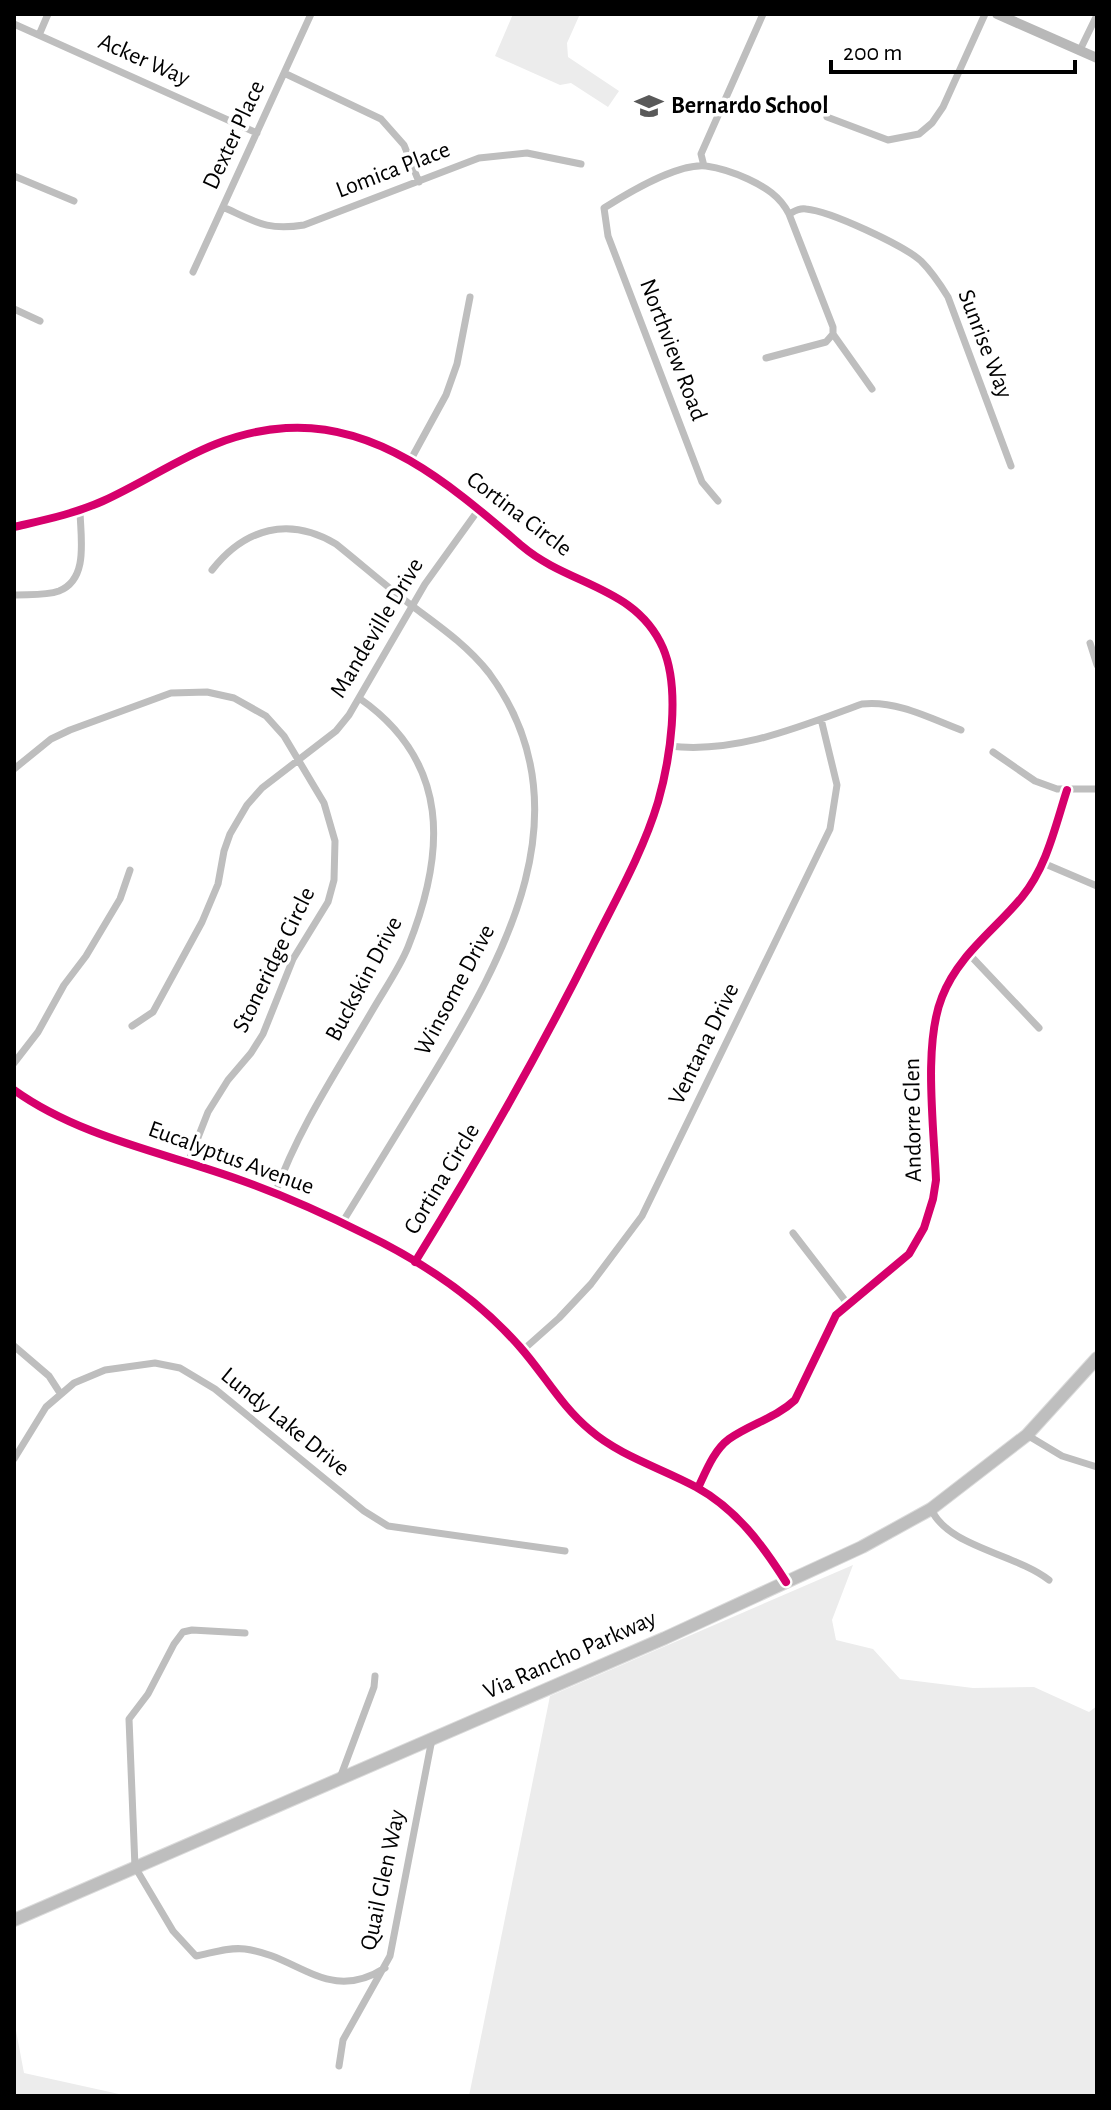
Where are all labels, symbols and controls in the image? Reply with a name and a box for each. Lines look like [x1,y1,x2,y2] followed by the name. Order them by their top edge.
[831,24,1075,74] scale bar
[95,29,193,91] street label: Acker Way
[843,41,902,65] text: 200 m
[198,77,270,193] street label: Dexter Place
[634,91,664,121] school or university icon: Bernardo School
[671,94,829,118] place label: Bernardo School
[333,137,453,203] street label: Lomica Place
[635,276,711,424] street label: Northview Road
[953,286,1017,402] street label: Sunrise Way
[462,467,576,561] street label: Cortina Circle
[326,554,428,702] street label: Mandeville Drive
[228,883,320,1037] street label: Stoneridge Circle
[321,913,407,1045] street label: Buckskin Drive
[411,921,499,1059] street label: Winsome Drive
[664,980,744,1108] street label: Ventana Drive
[900,1058,926,1182] street label: Andorre Glen
[145,1117,317,1199] street label: Eucalyptus Avenue
[400,1119,484,1239] street label: Cortina Circle
[216,1363,354,1481] street label: Lundy Lake Drive
[480,1606,660,1704] street label: Via Rancho Parkway
[356,1808,410,1952] street label: Quail Glen Way

